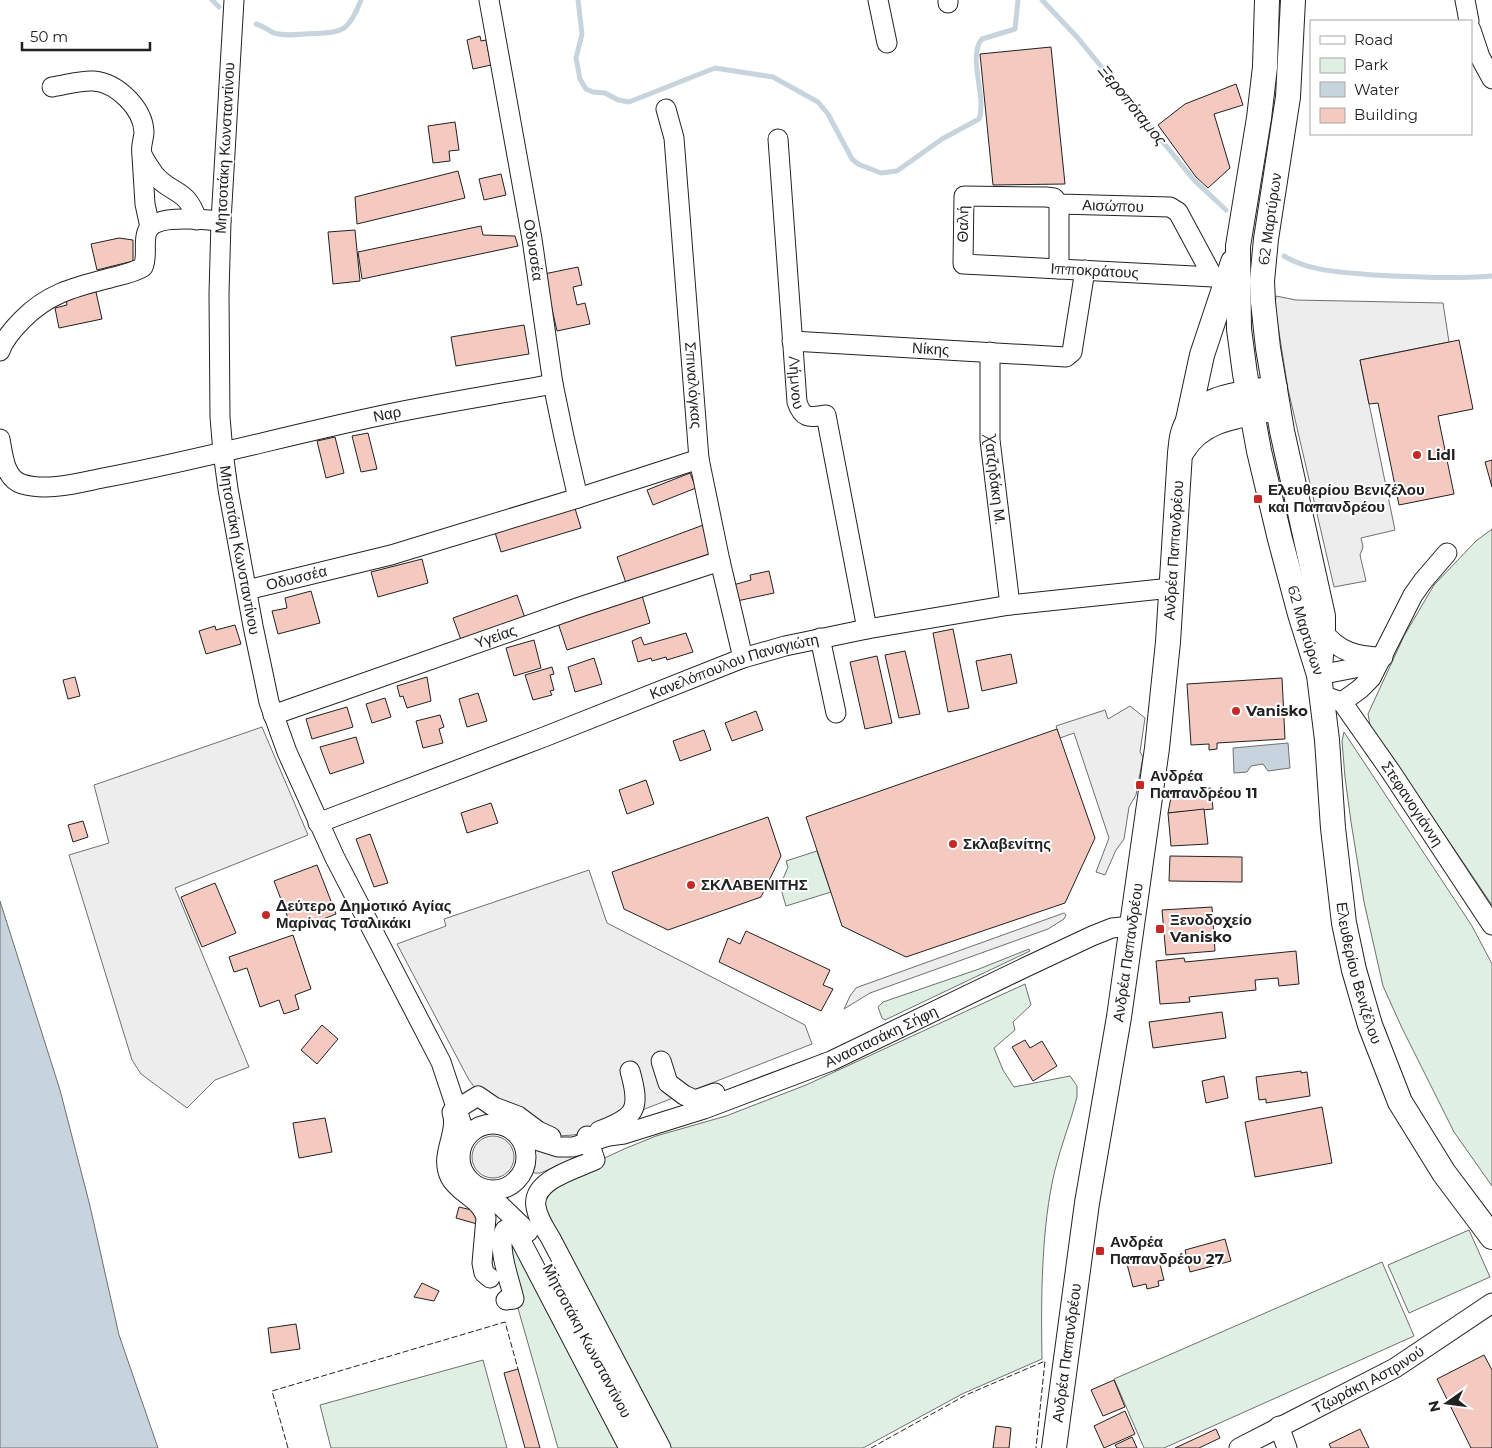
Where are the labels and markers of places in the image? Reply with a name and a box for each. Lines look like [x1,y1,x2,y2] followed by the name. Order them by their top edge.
[1427,445,1455,464] place label: Lidl
[1411,449,1423,461] marker: Lidl
[1268,480,1425,516] place label: Ελευθερίου Βενιζέλου και Παπανδρέου
[1252,493,1264,505] marker: Ελευθερίου Βενιζέλου και Παπανδρέου
[1245,701,1308,720] place label: Vanisko
[1230,705,1242,717] marker: Vanisko
[1150,766,1258,802] place label: Ανδρέα Παπανδρέου 11
[1134,779,1146,791] marker: Ανδρέα Παπανδρέου 11
[963,834,1051,853] place label: Σκλαβενίτης
[947,838,959,850] marker: Σκλαβενίτης
[701,875,808,894] place label: ΣΚΛΑΒΕΝΙΤΗΣ
[685,879,697,891] marker: ΣΚΛΑΒΕΝΙΤΗΣ
[275,896,452,932] place label: Δεύτερο Δημοτικό Αγίας Μαρίνας Τσαλικάκι
[260,909,272,921] marker: Δεύτερο Δημοτικό Αγίας Μαρίνας Τσαλικάκι
[1169,910,1252,946] place label: Ξενοδοχείο Vanisko
[1154,923,1166,935] marker: Ξενοδοχείο Vanisko
[1110,1232,1224,1268] place label: Ανδρέα Παπανδρέου 27
[1094,1245,1106,1257] marker: Ανδρέα Παπανδρέου 27

